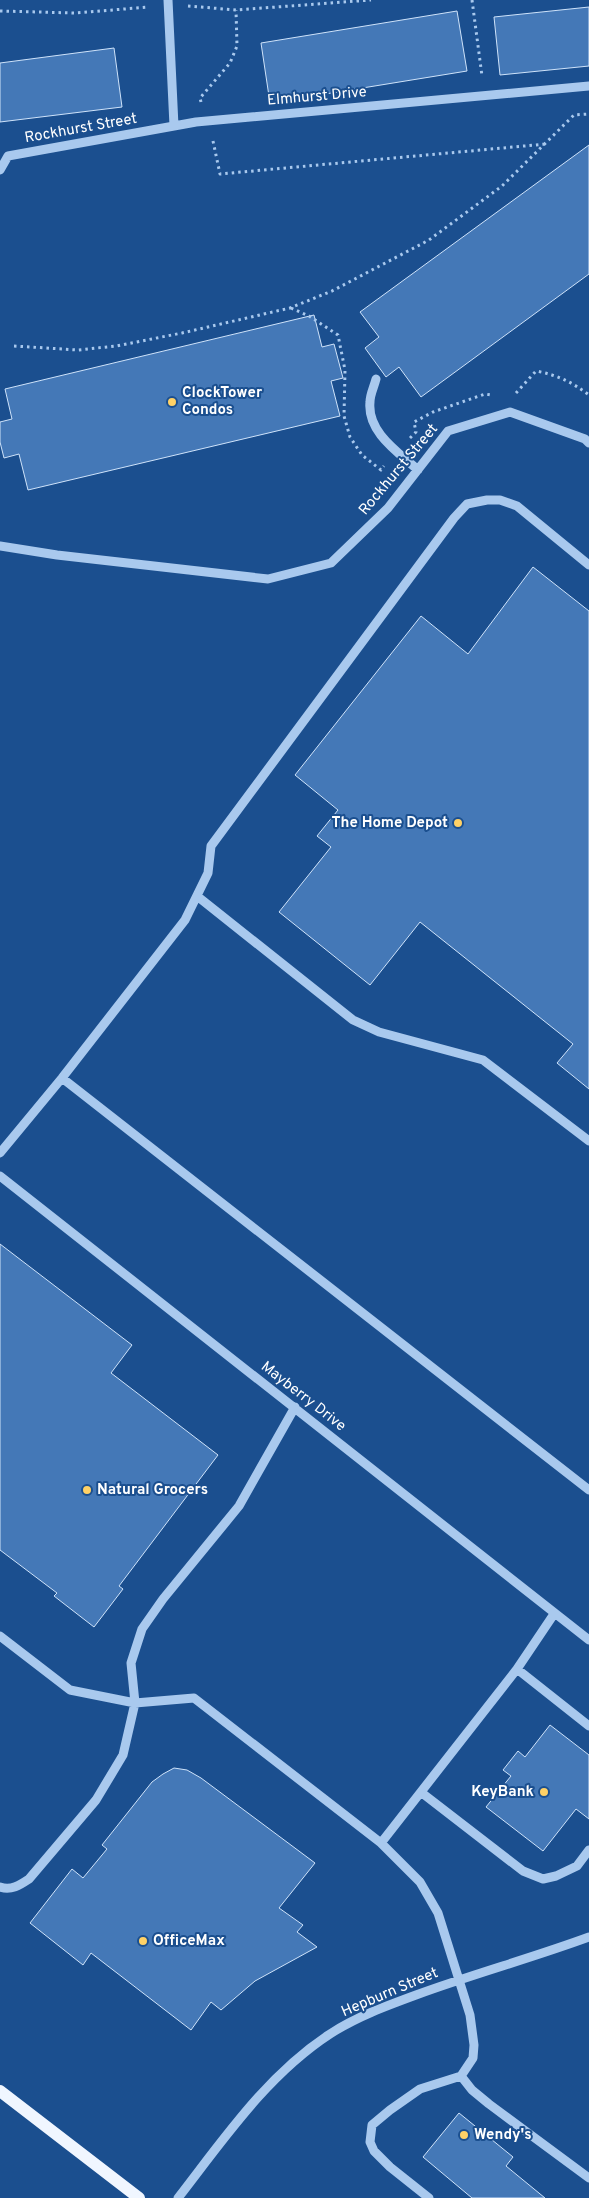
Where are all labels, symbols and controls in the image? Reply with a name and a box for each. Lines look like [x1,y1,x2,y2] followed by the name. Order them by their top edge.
[266,83,368,111] street label: Elmhurst Drive
[23,110,139,148] street label: Rockhurst Street
[182,384,263,420] place label: ClockTower Condos
[166,396,178,408] marker: ClockTower Condos
[355,420,443,520] street label: Rockhurst Street
[332,814,448,833] place label: The Home Depot
[452,817,464,829] marker: The Home Depot
[257,1358,349,1436] street label: Mayberry Drive
[97,1481,208,1500] place label: Natural Grocers
[81,1484,93,1496] marker: Natural Grocers
[471,1783,534,1802] place label: KeyBank
[538,1786,550,1798] marker: KeyBank
[153,1932,225,1951] place label: OfficeMax
[137,1935,149,1947] marker: OfficeMax
[339,1964,441,2022] street label: Hepburn Street
[474,2126,532,2145] place label: Wendy's
[458,2129,470,2141] marker: Wendy's

